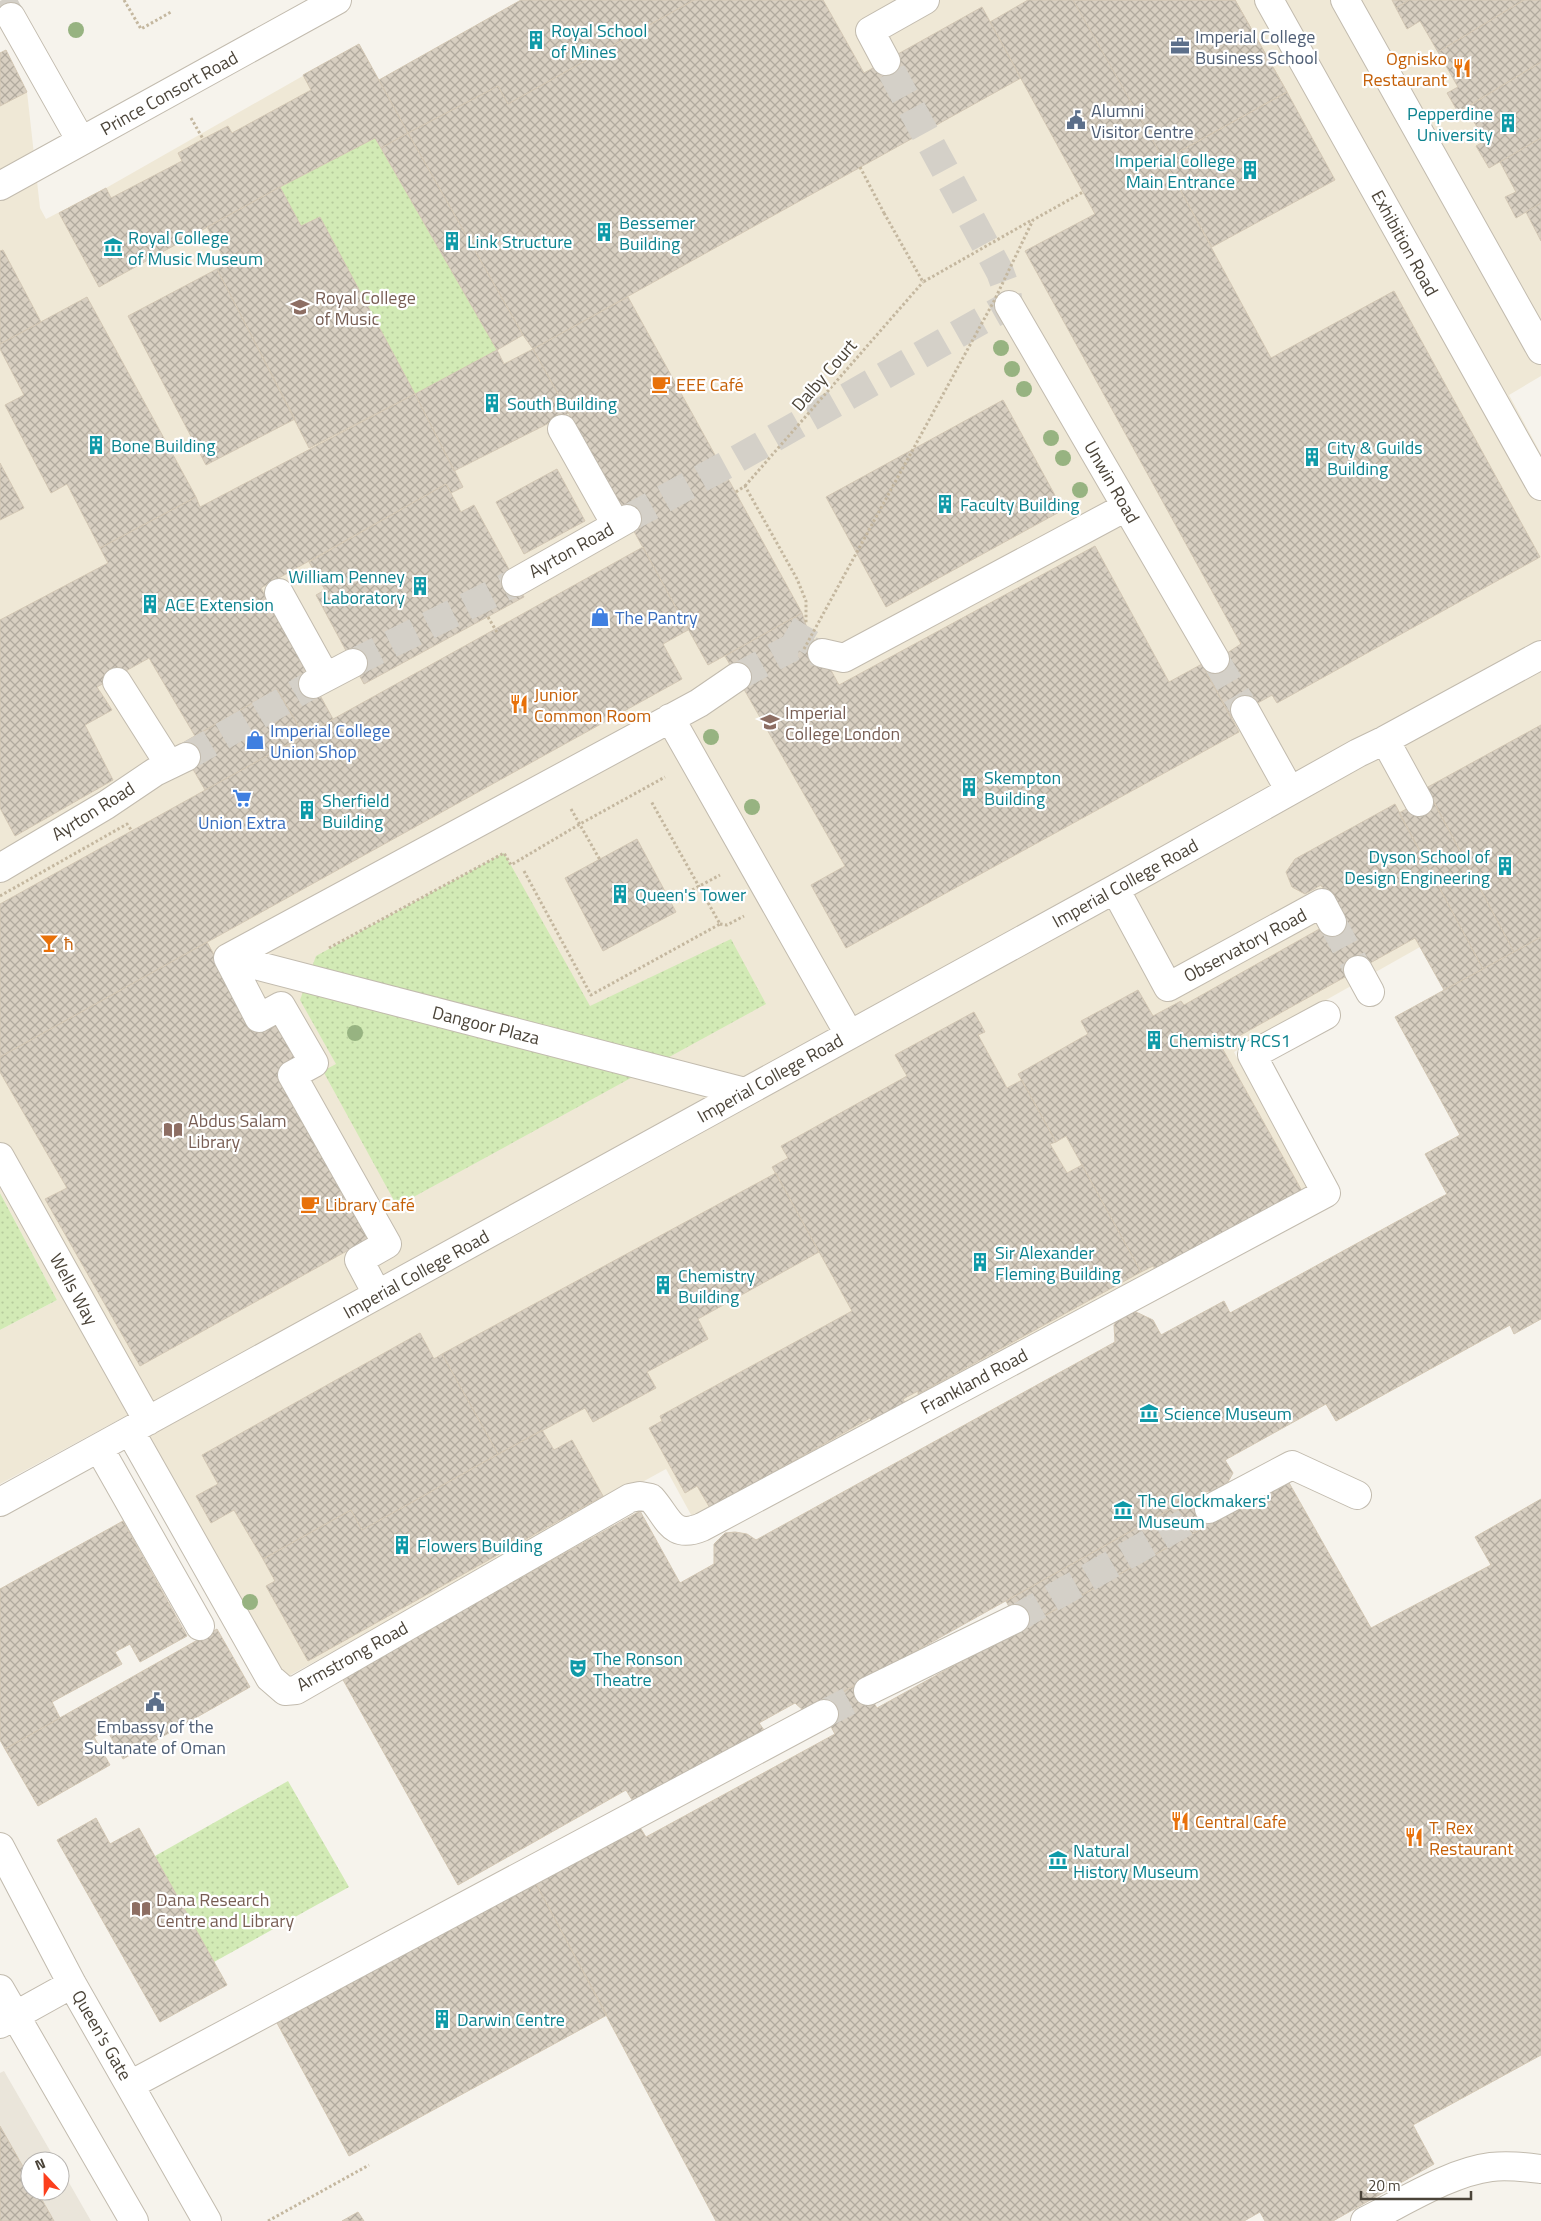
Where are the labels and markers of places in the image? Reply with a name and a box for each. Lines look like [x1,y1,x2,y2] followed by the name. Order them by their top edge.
[551,17,647,65] place label: Royal School of Mines
[1195,23,1318,71] place label: Imperial College Business School
[525,29,547,51] building icon: Royal School of Mines
[1169,35,1191,57] office icon: Imperial College Business School
[1363,45,1448,93] place label: Ognisko Restaurant
[1451,57,1473,79] restaurant icon: Ognisko Restaurant
[1091,97,1194,145] place label: Alumni Visitor Centre
[1407,100,1493,148] place label: Pepperdine University
[1065,109,1087,131] public building icon: Alumni Visitor Centre
[1497,112,1519,134] building icon: Pepperdine University
[1115,147,1235,195] place label: Imperial College Main Entrance
[1239,159,1261,181] building icon: Imperial College Main Entrance
[619,209,695,257] place label: Bessemer Building
[593,221,615,243] building icon: Bessemer Building
[128,224,263,272] place label: Royal College of Music Museum
[467,228,572,255] place label: Link Structure
[441,230,463,252] building icon: Link Structure
[102,236,124,258] museum icon: Royal College of Music Museum
[315,284,416,332] place label: Royal College of Music
[289,296,311,318] school or university icon: Royal College of Music
[676,371,744,398] place label: EEE Café
[650,373,672,395] cafe icon: EEE Café
[507,390,617,417] place label: South Building
[481,392,503,414] building icon: South Building
[111,432,215,459] place label: Bone Building
[85,434,107,456] building icon: Bone Building
[1327,434,1423,482] place label: City & Guilds Building
[1301,446,1323,468] building icon: City & Guilds Building
[960,491,1080,518] place label: Faculty Building
[934,493,956,515] building icon: Faculty Building
[288,563,405,611] place label: William Penney Laboratory
[409,575,431,597] building icon: William Penney Laboratory
[165,591,274,618] place label: ACE Extension
[139,593,161,615] building icon: ACE Extension
[615,604,698,631] place label: The Pantry
[589,606,611,628] shop icon: The Pantry
[534,681,651,729] place label: Junior Common Room
[508,693,530,715] restaurant icon: Junior Common Room
[785,699,900,747] place label: Imperial College London
[759,711,781,733] school or university icon: Imperial College London
[270,717,390,765] place label: Imperial College Union Shop
[244,729,266,751] shop icon: Imperial College Union Shop
[984,764,1061,812] place label: Skempton Building
[958,776,980,798] building icon: Skempton Building
[231,787,253,809] supermarket icon: Union Extra
[322,787,389,835] place label: Sherfield Building
[296,799,318,821] building icon: Sherfield Building
[198,809,286,836] place label: Union Extra
[1344,843,1490,891] place label: Dyson School of Design Engineering
[1494,855,1516,877] building icon: Dyson School of Design Engineering
[635,881,746,908] place label: Queen's Tower
[609,883,631,905] building icon: Queen's Tower
[64,930,74,957] place label: ħ
[38,932,60,954] bar icon: ħ
[1169,1027,1291,1054] place label: Chemistry RCS1
[1143,1029,1165,1051] building icon: Chemistry RCS1
[188,1107,287,1155] place label: Abdus Salam Library
[162,1119,184,1141] library icon: Abdus Salam Library
[325,1191,415,1218] place label: Library Café
[299,1193,321,1215] cafe icon: Library Café
[995,1239,1121,1287] place label: Sir Alexander Fleming Building
[969,1251,991,1273] building icon: Sir Alexander Fleming Building
[678,1262,755,1310] place label: Chemistry Building
[652,1274,674,1296] building icon: Chemistry Building
[1164,1400,1292,1427] place label: Science Museum
[1138,1402,1160,1424] museum icon: Science Museum
[1138,1487,1270,1535] place label: The Clockmakers' Museum
[1112,1499,1134,1521] museum icon: The Clockmakers' Museum
[417,1532,542,1559] place label: Flowers Building
[391,1534,413,1556] building icon: Flowers Building
[593,1645,683,1693] place label: The Ronson Theatre
[567,1657,589,1679] theatre icon: The Ronson Theatre
[144,1691,166,1713] public building icon: Embassy of the Sultanate of Oman
[84,1713,226,1761] place label: Embassy of the Sultanate of Oman
[1195,1808,1287,1835] place label: Central Cafe
[1169,1810,1191,1832] restaurant icon: Central Cafe
[1429,1814,1514,1862] place label: T. Rex Restaurant
[1403,1826,1425,1848] restaurant icon: T. Rex Restaurant
[1073,1837,1199,1885] place label: Natural History Museum
[1047,1849,1069,1871] museum icon: Natural History Museum
[156,1886,294,1934] place label: Dana Research Centre and Library
[130,1898,152,1920] library icon: Dana Research Centre and Library
[457,2006,565,2033] place label: Darwin Centre
[431,2008,453,2030] building icon: Darwin Centre

